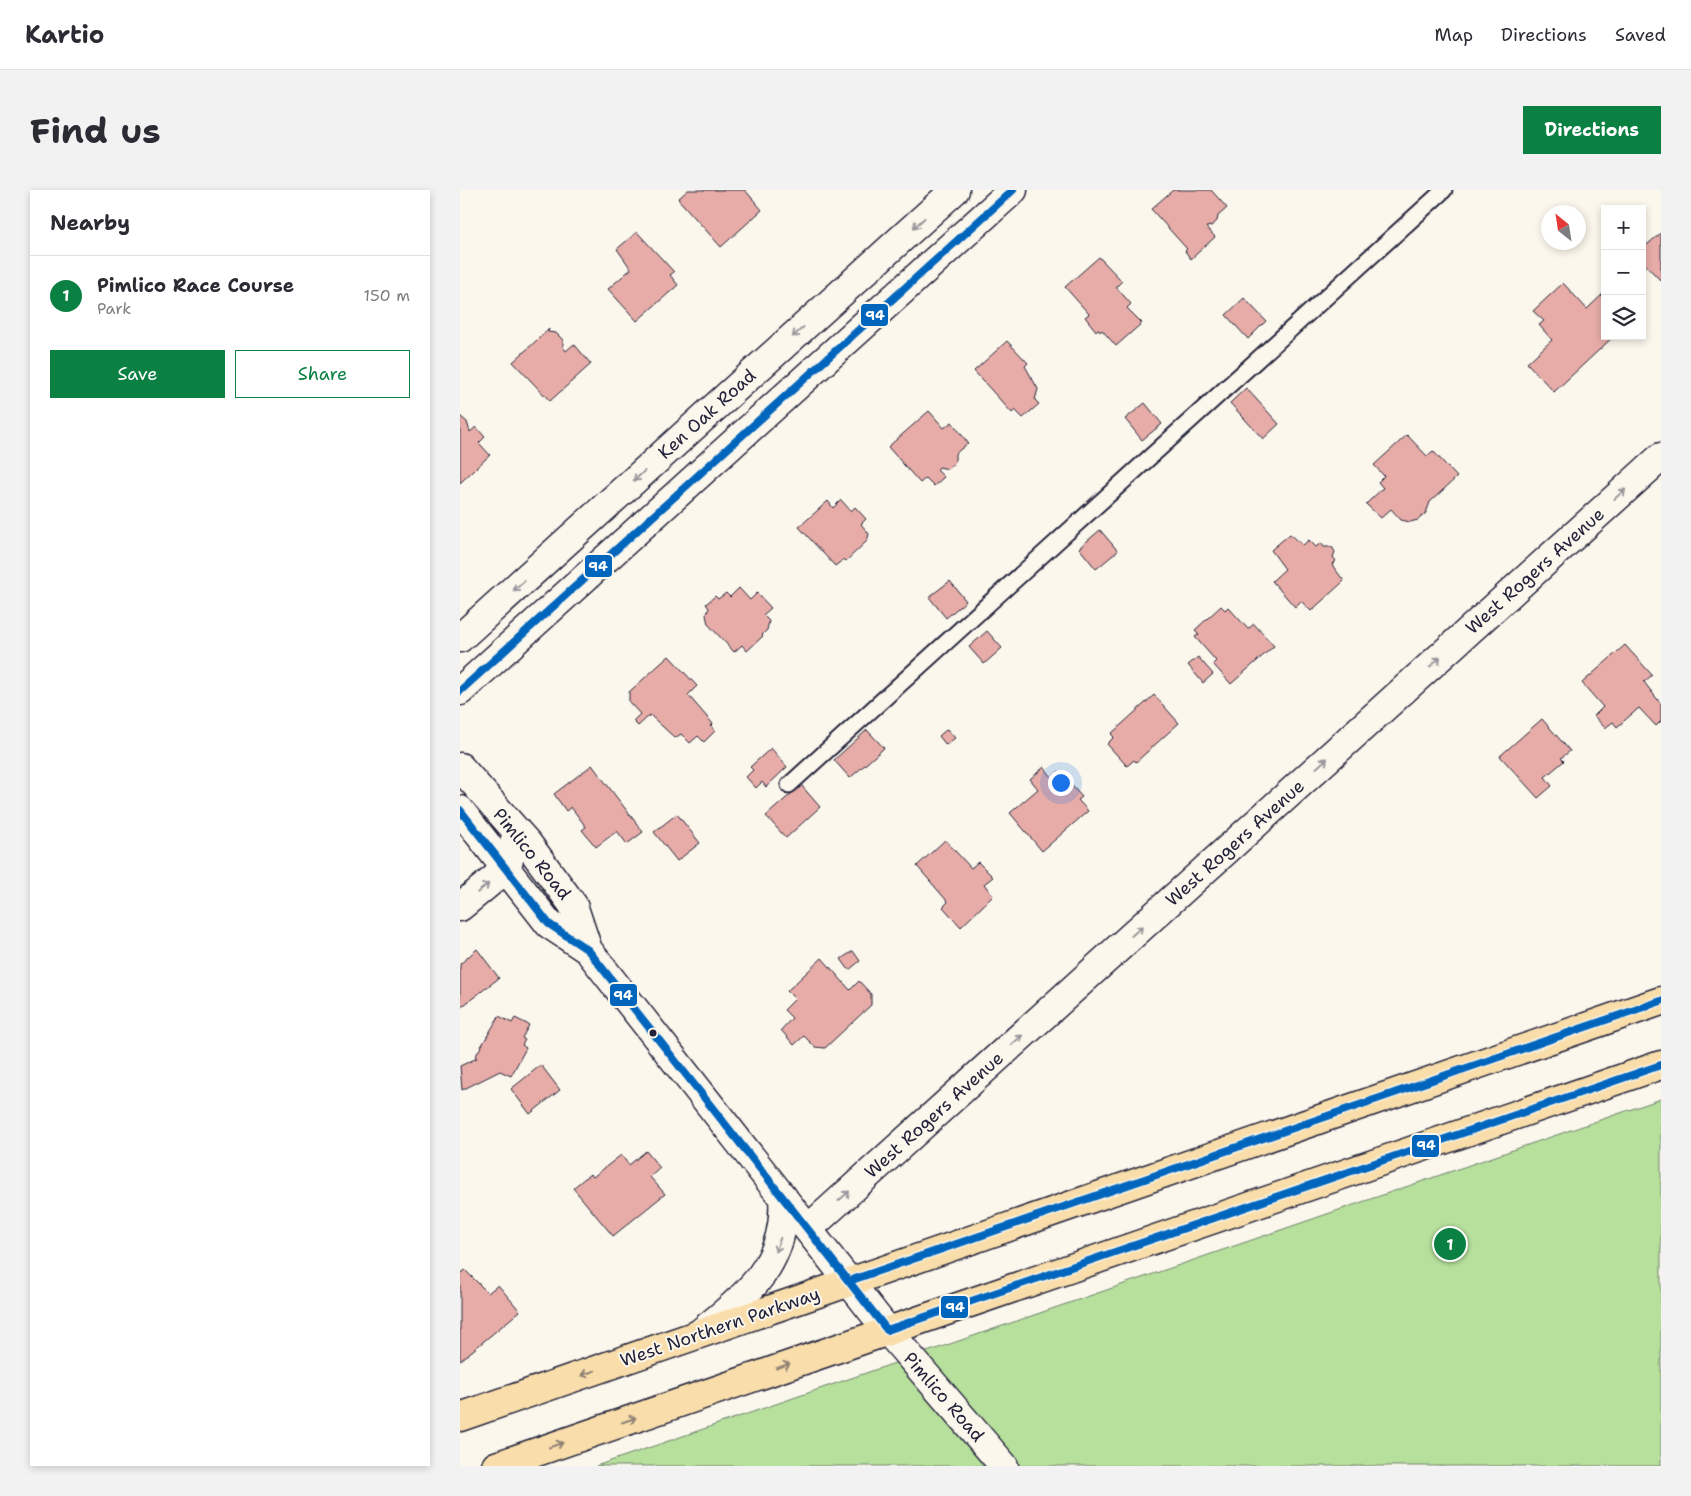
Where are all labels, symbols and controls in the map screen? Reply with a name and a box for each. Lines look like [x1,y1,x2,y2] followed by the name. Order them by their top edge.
[25,19,104,51] text: Kartio
[1435,23,1473,47] text: Map
[1501,23,1587,47] text: Directions
[1615,23,1666,47] text: Saved
[1523,106,1661,154] button: Directions
[30,107,161,154] text: Find us
[1541,205,1586,250] north arrow
[1601,205,1646,340] map controls
[1601,205,1646,250] button: +
[50,209,130,237] text: Nearby
[912,217,925,229] one-way arrow
[1601,250,1646,295] button: −
[97,273,294,298] text: Pimlico Race Course
[62,285,70,306] text: 1
[363,285,410,306] text: 150 m
[1601,295,1646,340] button: layers
[97,298,131,319] text: Park
[860,303,889,327] line badge: 94
[865,306,885,324] text: 94
[792,326,805,338] one-way arrow
[50,350,225,398] button: Save
[235,350,410,398] button: Share
[653,364,761,464] street label: Ken Oak Road
[633,470,646,482] one-way arrow
[1614,488,1627,500] one-way arrow
[1460,502,1610,640] street label: West Rogers Avenue
[584,554,613,578] line badge: 94
[588,557,608,575] text: 94
[512,580,525,591] one-way arrow
[1428,656,1441,667] one-way arrow
[1316,757,1329,769] one-way arrow
[1048,770,1074,796] your location
[1160,774,1310,912] street label: West Rogers Avenue
[488,803,576,905] street label: Pimlico Road
[476,882,489,893] one-way arrow
[1131,925,1144,937] one-way arrow
[609,983,638,1007] line badge: 94
[613,986,633,1004] text: 94
[648,1028,658,1038] unlabelled marker
[1010,1034,1023,1046] one-way arrow
[859,1046,1009,1184] street label: West Rogers Avenue
[1411,1134,1440,1158] line badge: 94
[1416,1136,1436,1154] text: 94
[838,1190,851,1202] one-way arrow
[1434,1225,1466,1263] pin: 1
[773,1237,783,1253] one-way arrow
[617,1282,823,1372] street label: West Northern Parkway
[940,1295,969,1319] line badge: 94
[945,1298,965,1316] text: 94
[898,1347,990,1447] street label: Pimlico Road
[774,1361,790,1370] one-way arrow
[581,1369,596,1378] one-way arrow
[621,1415,637,1424] one-way arrow
[548,1440,564,1449] one-way arrow

